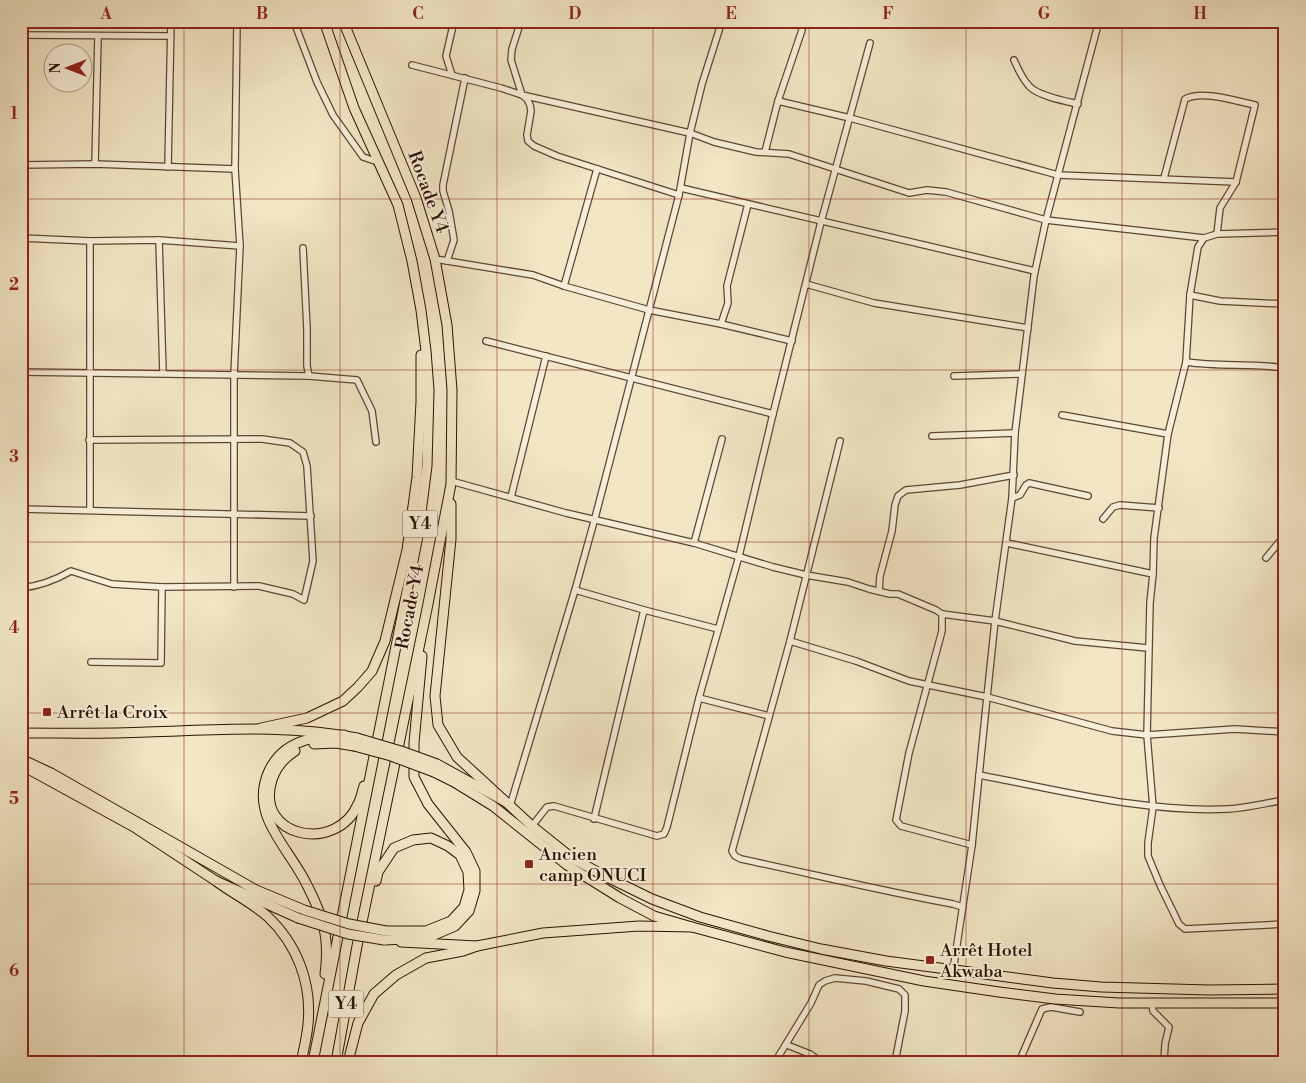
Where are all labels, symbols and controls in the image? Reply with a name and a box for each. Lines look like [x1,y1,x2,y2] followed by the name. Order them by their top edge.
[99,4,112,24] text: A
[256,4,268,24] text: B
[412,4,424,24] text: C
[569,4,582,24] text: D
[725,4,737,24] text: E
[882,4,894,24] text: F
[1038,4,1051,24] text: G
[1193,4,1207,24] text: H
[42,42,92,92] north arrow
[47,62,65,74] text: N
[10,104,18,124] text: 1
[402,148,454,237] street label: Rocade Y4
[9,275,19,295] text: 2
[9,447,19,467] text: 3
[402,510,438,538] road number: Y4
[390,562,430,651] street label: Rocade Y4
[9,618,20,638] text: 4
[56,701,168,724] place label: Arrêt la Croix
[41,706,53,718] marker: Arrêt la Croix
[9,789,19,809] text: 5
[538,843,646,887] place label: Ancien camp ONUCI
[523,858,535,870] marker: Ancien camp ONUCI
[939,939,1033,983] place label: Arrêt Hotel Akwaba
[924,954,936,966] marker: Arrêt Hotel Akwaba
[9,961,19,981] text: 6
[328,991,364,1018] road number: Y4

